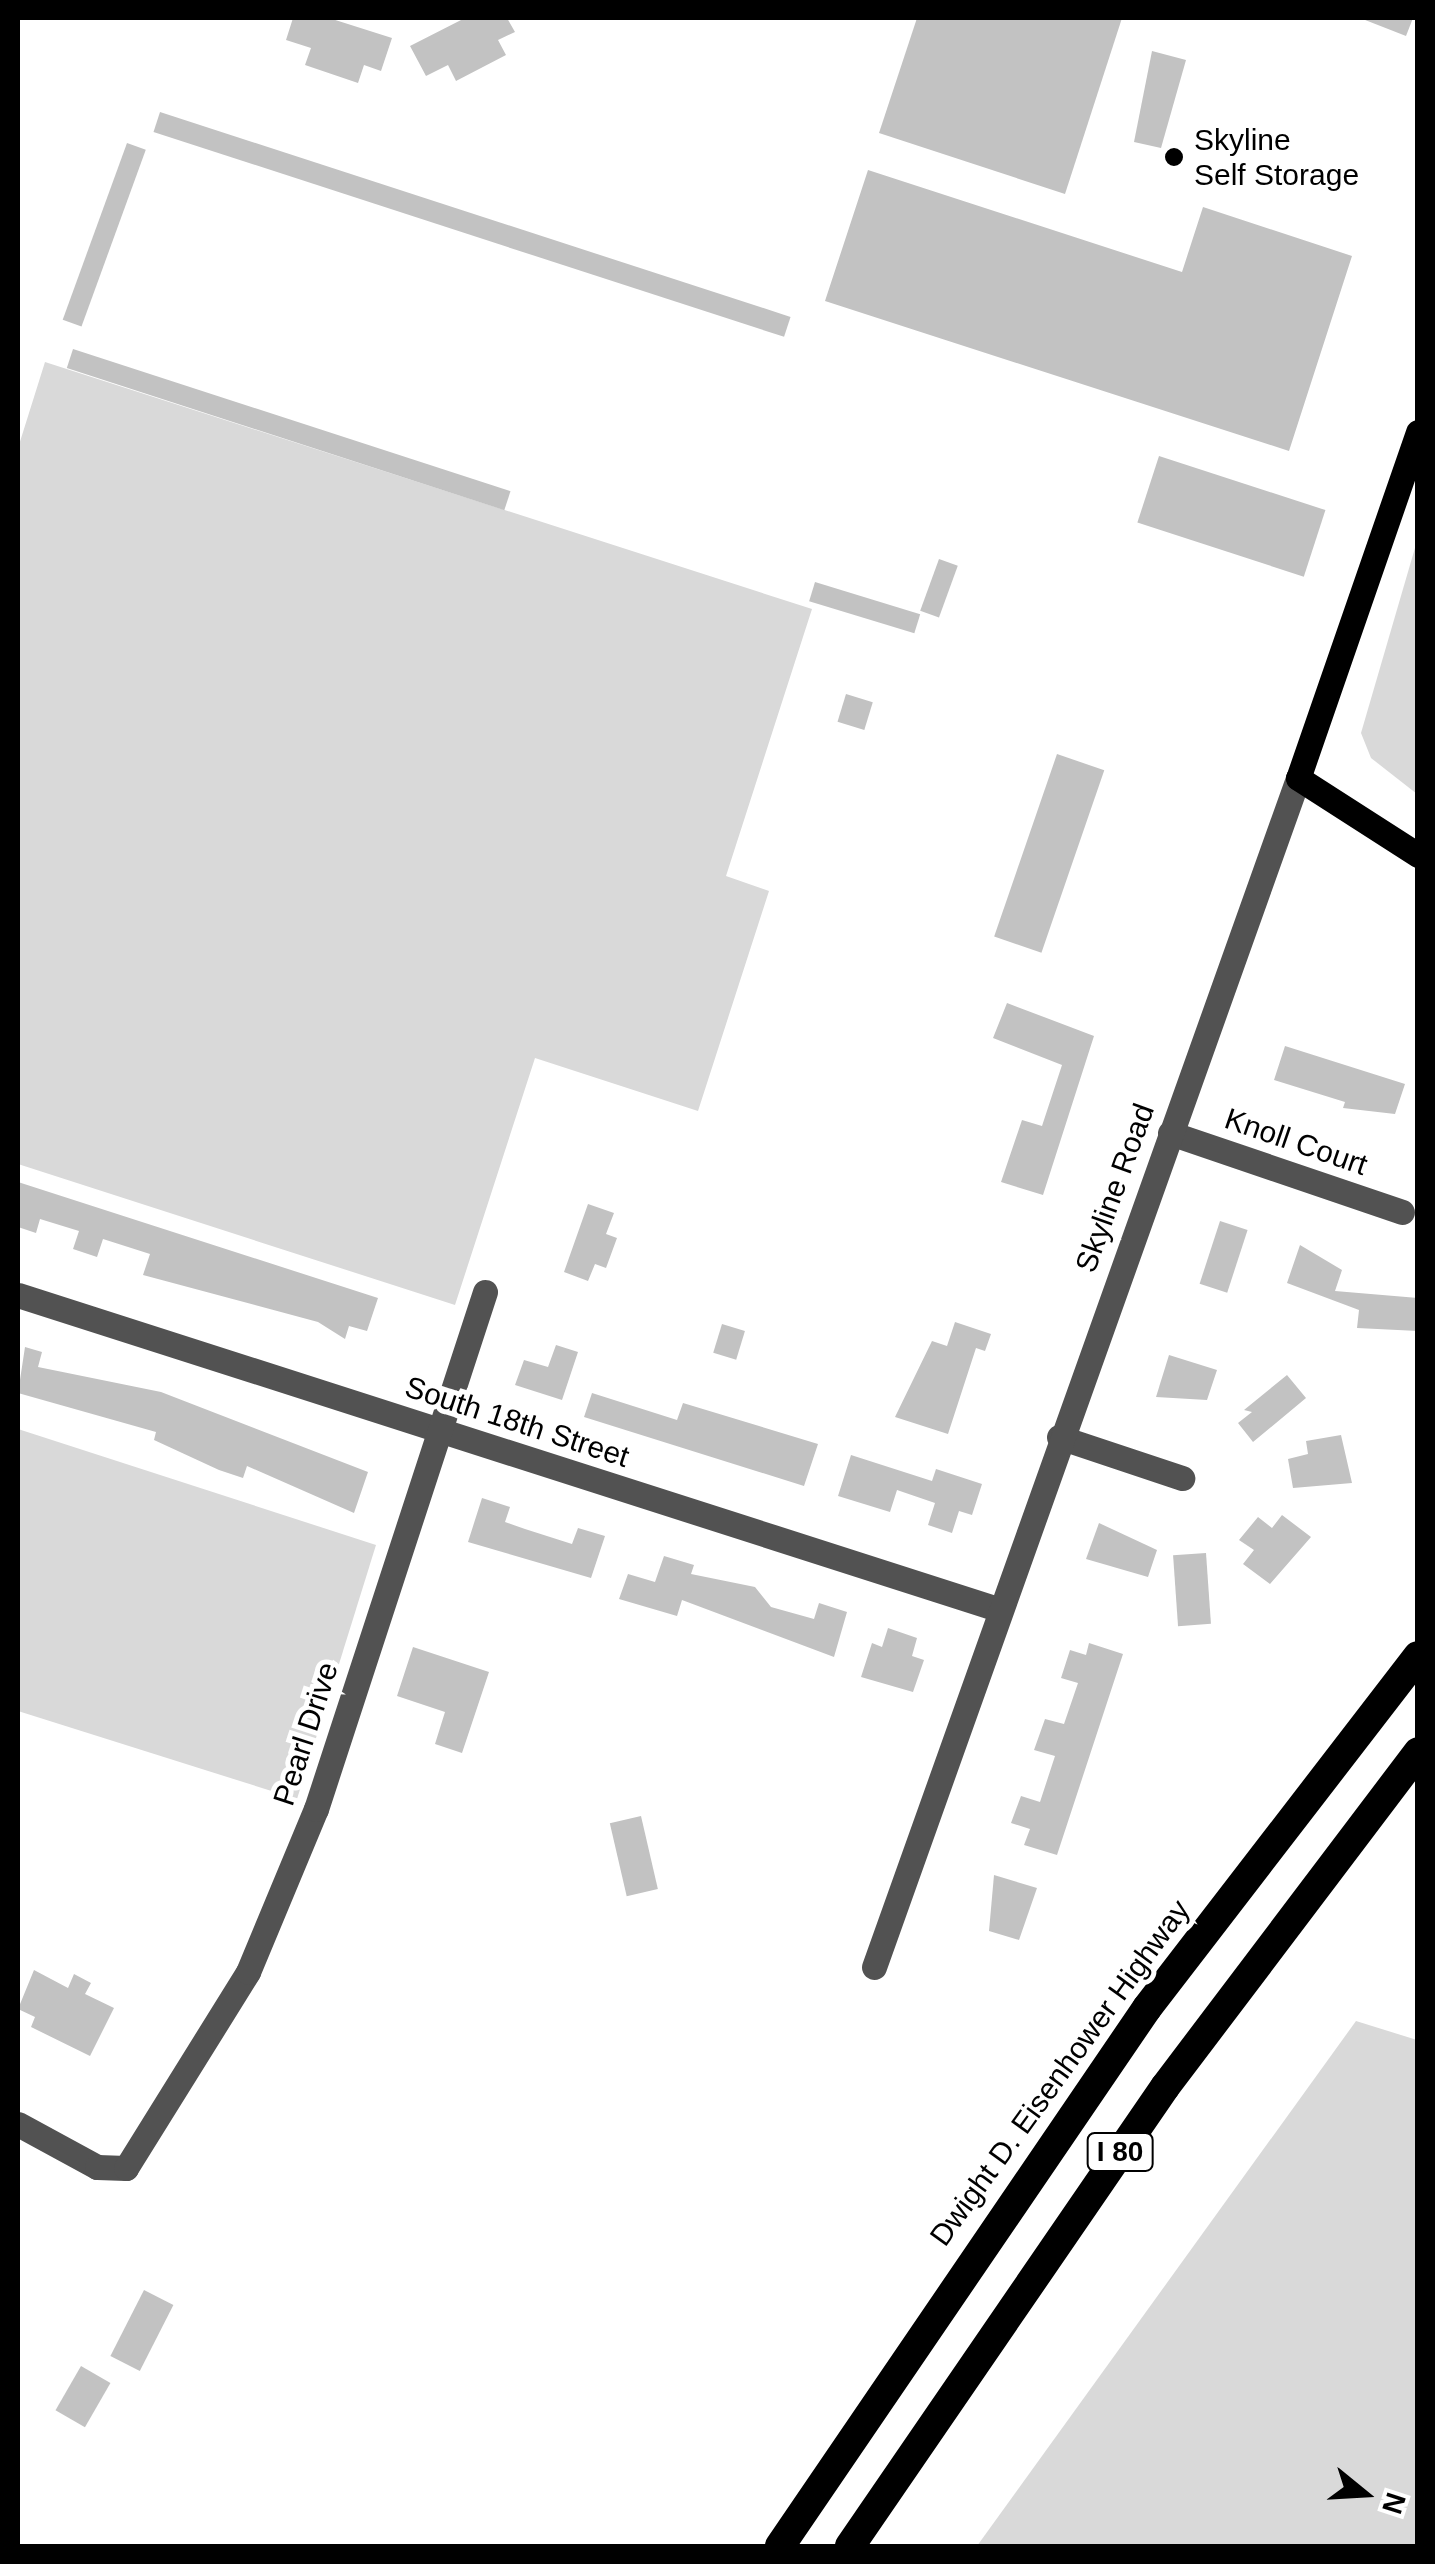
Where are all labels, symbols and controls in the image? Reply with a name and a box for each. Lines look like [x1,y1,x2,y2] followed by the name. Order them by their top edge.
[1194,122,1359,192] place label: Skyline Self Storage
[1163,146,1185,168] marker: Skyline Self Storage
[1068,1099,1162,1277] street label: Skyline Road
[1220,1101,1372,1183] street label: Knoll Court
[400,1369,634,1475] street label: South 18th Street
[266,1658,346,1810] street label: Pearl Drive
[922,1893,1198,2253] street label: Dwight D. Eisenhower Highway
[1085,2129,1155,2175] road number: I 80
[1315,2444,1415,2544] north arrow
[1376,2489,1412,2518] text: N

